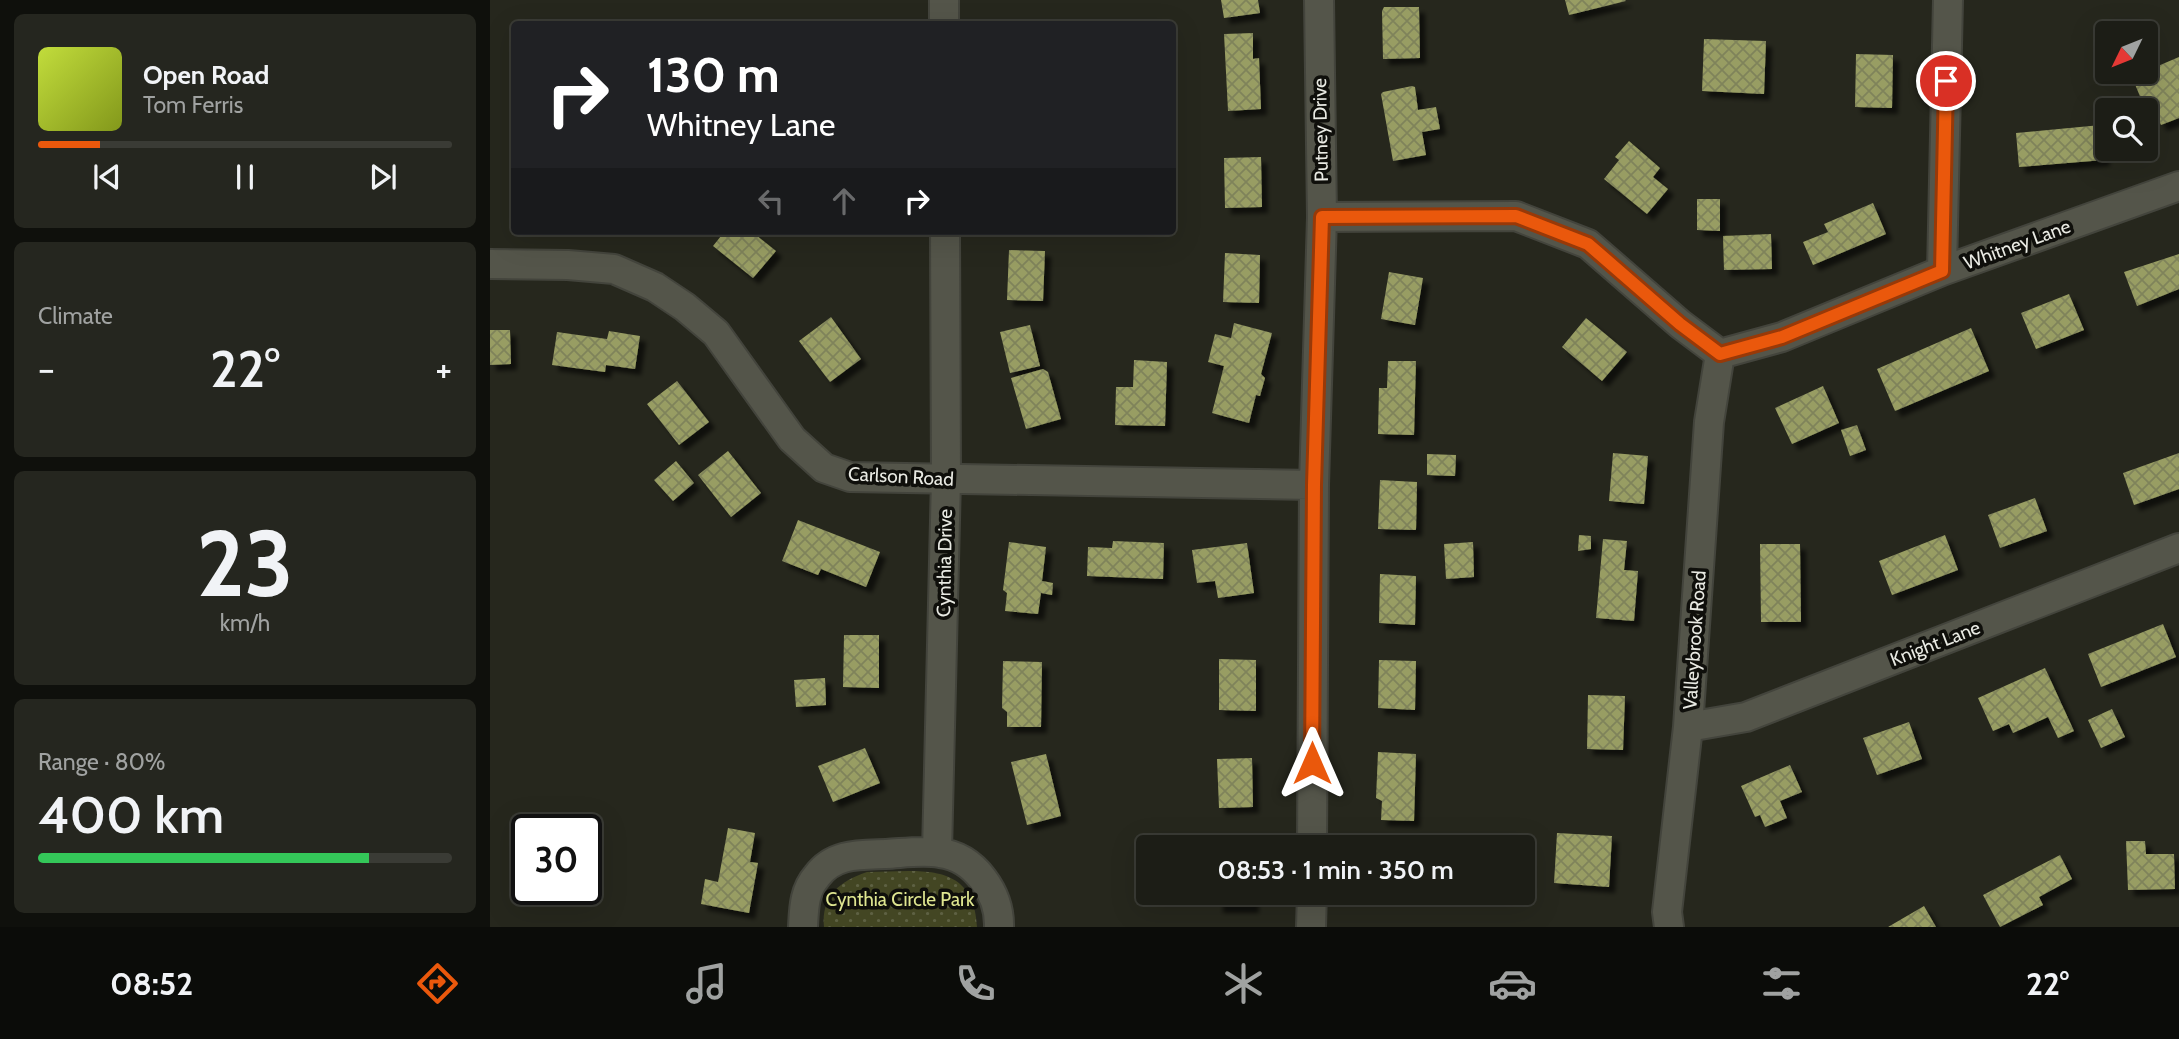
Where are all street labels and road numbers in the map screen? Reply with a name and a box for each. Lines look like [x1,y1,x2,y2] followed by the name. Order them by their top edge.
[1308,78,1333,182] street label: Putney Drive
[1961,214,2074,274] street label: Whitney Lane
[848,462,954,491] street label: Carlson Road
[932,508,957,617] street label: Cynthia Drive
[1678,570,1711,710] street label: Valleybrook Road
[1887,616,1984,671] street label: Knight Lane

